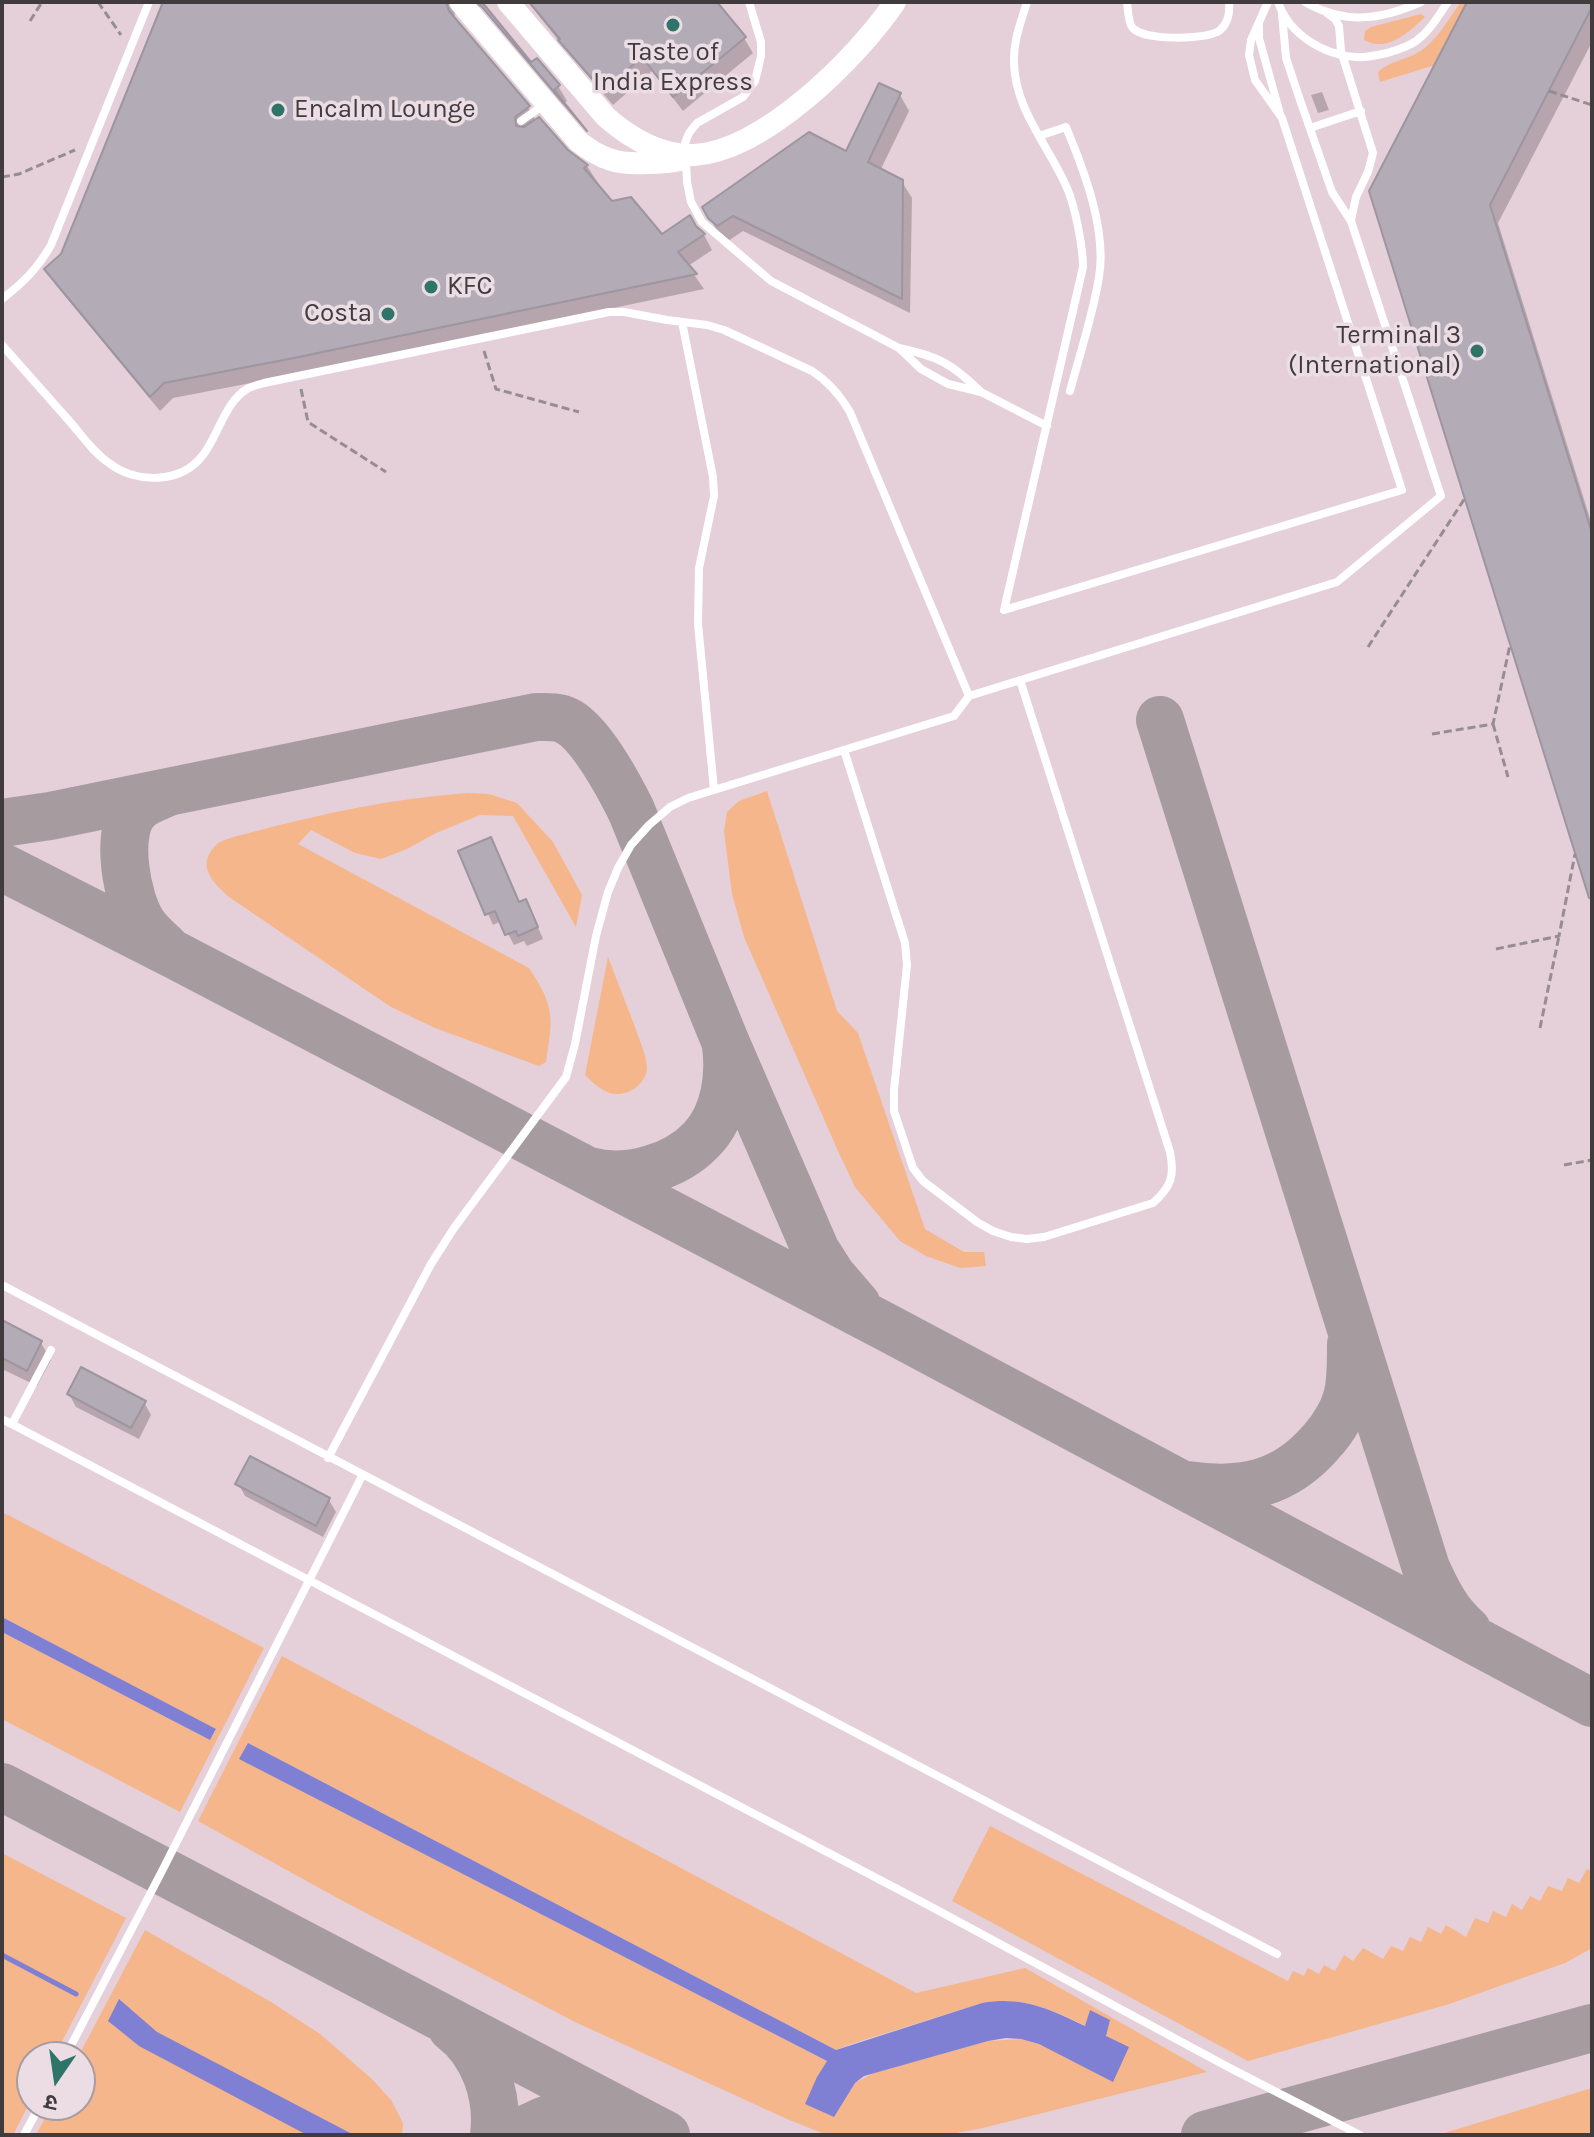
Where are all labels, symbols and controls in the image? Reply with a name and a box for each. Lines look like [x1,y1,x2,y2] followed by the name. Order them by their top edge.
[664,16,682,34] marker: Taste of India Express
[593,37,753,98] place label: Taste of India Express
[294,94,476,126] place label: Encalm Lounge
[269,101,287,119] marker: Encalm Lounge
[447,271,492,303] place label: KFC
[422,278,440,296] marker: KFC
[304,298,372,330] place label: Costa
[379,305,397,323] marker: Costa
[1288,320,1461,382] place label: Terminal 3 (International)
[1468,342,1486,360] marker: Terminal 3 (International)
[16,2041,96,2121] north arrow
[42,2088,60,2117] text: उ

